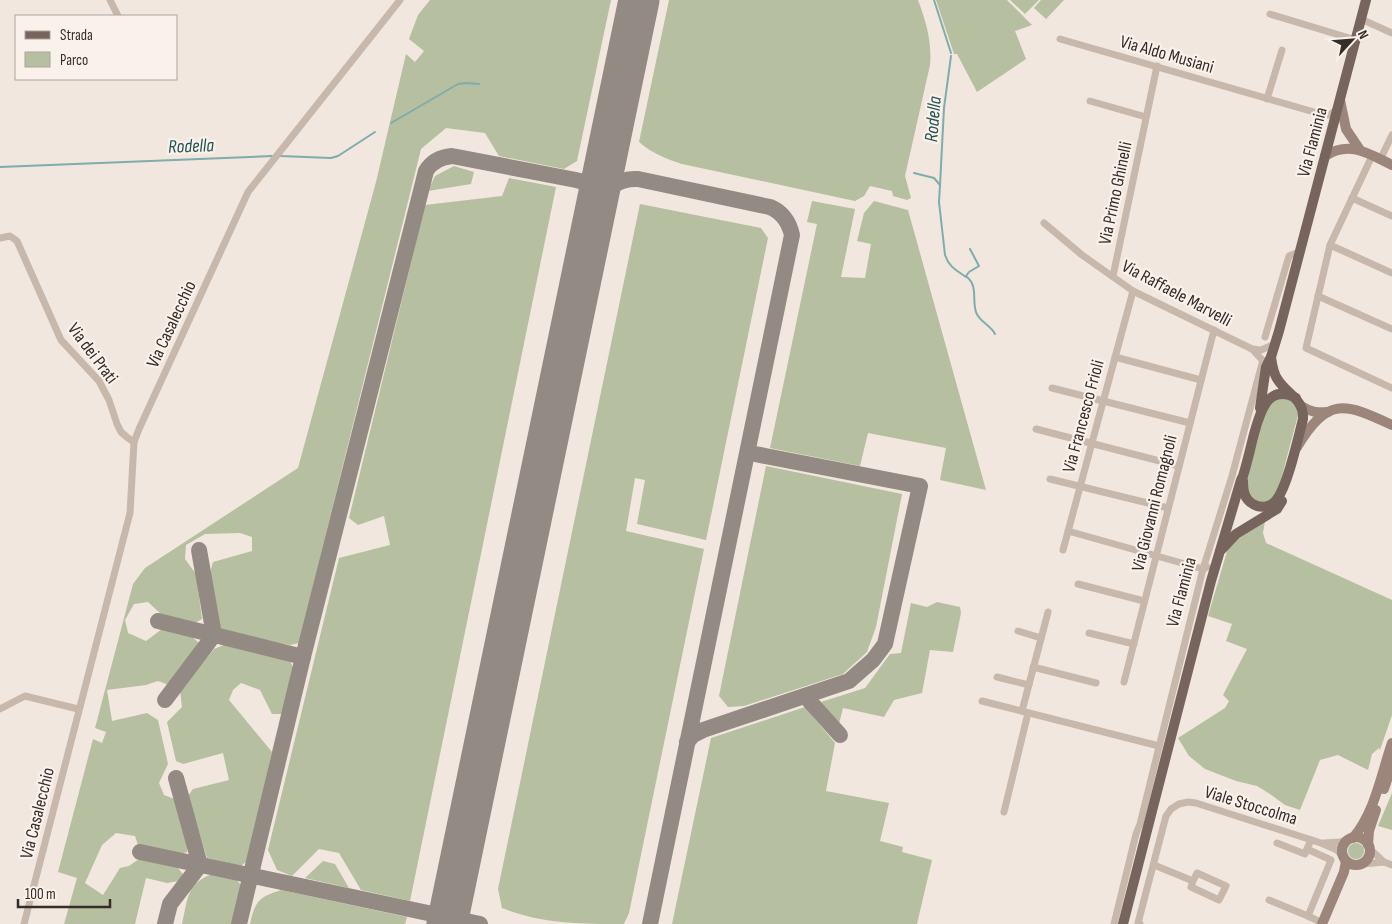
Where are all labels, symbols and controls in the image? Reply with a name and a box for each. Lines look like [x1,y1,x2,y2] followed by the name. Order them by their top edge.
[15,15,178,80] legend
[1327,15,1377,65] north arrow
[60,26,93,45] text: Strada
[1354,27,1373,42] text: N
[1118,31,1216,78] street label: Via Aldo Musiani
[60,51,88,70] text: Parco
[920,95,947,143] water label: Rodella
[1293,105,1332,179] street label: Via Flaminia
[168,134,215,159] water label: Rodella
[1094,140,1137,246] street label: Via Primo Ghinelli
[1118,256,1235,331] street label: Via Raffaele Marvelli
[142,277,201,371] street label: Via Casalecchio
[63,319,122,388] street label: Via dei Prati
[1058,358,1109,475] street label: Via Francesco Frioli
[1127,433,1182,573] street label: Via Giovanni Romagnoli
[1162,555,1201,629] street label: Via Flaminia
[16,765,59,861] street label: Via Casalecchio
[1202,781,1300,830] street label: Viale Stoccolma
[18,876,110,908] scale bar
[25,885,56,904] text: 100 m

